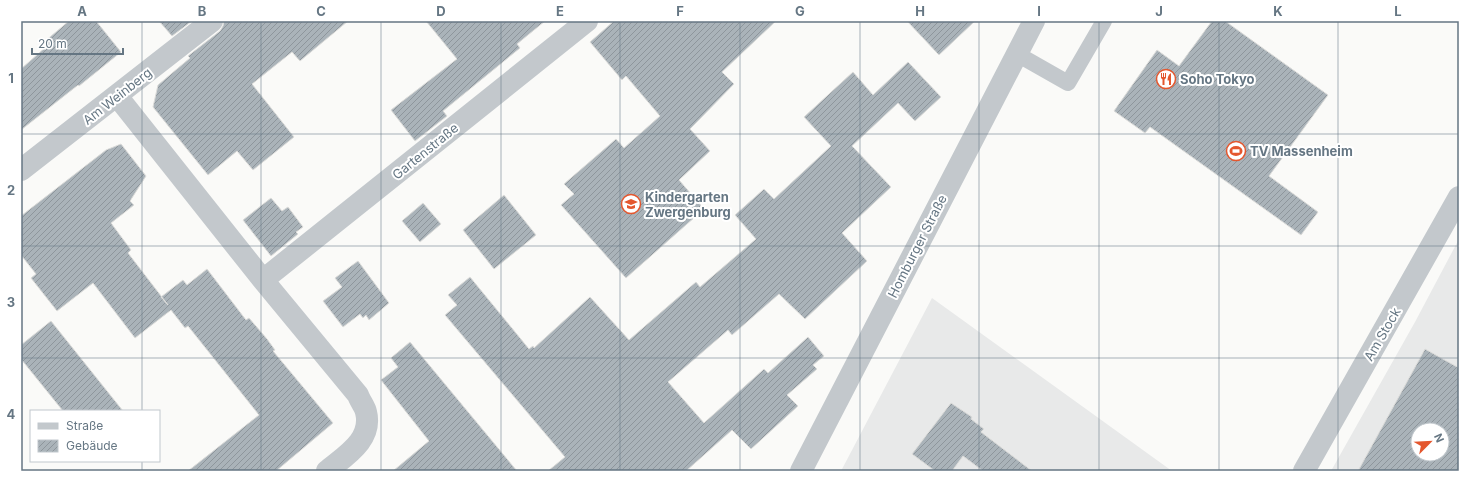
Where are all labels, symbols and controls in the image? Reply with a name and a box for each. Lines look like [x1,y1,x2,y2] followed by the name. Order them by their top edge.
[77,3,87,19] text: A
[198,3,207,19] text: B
[316,3,326,19] text: C
[436,3,446,19] text: D
[556,3,564,19] text: E
[676,3,684,19] text: F
[795,3,805,19] text: G
[915,3,925,19] text: H
[1037,3,1041,19] text: I
[1155,3,1163,19] text: J
[1273,3,1283,19] text: K
[1394,3,1402,19] text: L
[32,30,123,56] scale bar
[38,36,67,51] text: 20 m
[79,64,155,128] street label: Am Weinberg
[1155,68,1177,90] restaurant icon: Soho Tokyo
[8,70,14,86] text: 1
[1180,71,1254,87] place label: Soho Tokyo
[389,119,461,183] street label: Gartenstraße
[1225,140,1247,162] sports icon: TV Massenheim
[1250,143,1353,159] place label: TV Massenheim
[7,182,15,198] text: 2
[645,189,731,220] place label: Kindergarten Zwergenburg
[884,192,950,300] street label: Homburger Straße
[620,193,642,215] school or university icon: Kindergarten Zwergenburg
[7,294,15,310] text: 3
[1360,305,1404,363] street label: Am Stock
[7,406,16,422] text: 4
[30,410,160,462] legend
[66,418,103,433] text: Straße
[1410,422,1450,462] north arrow
[1431,431,1447,445] text: N
[66,438,118,453] text: Gebäude

